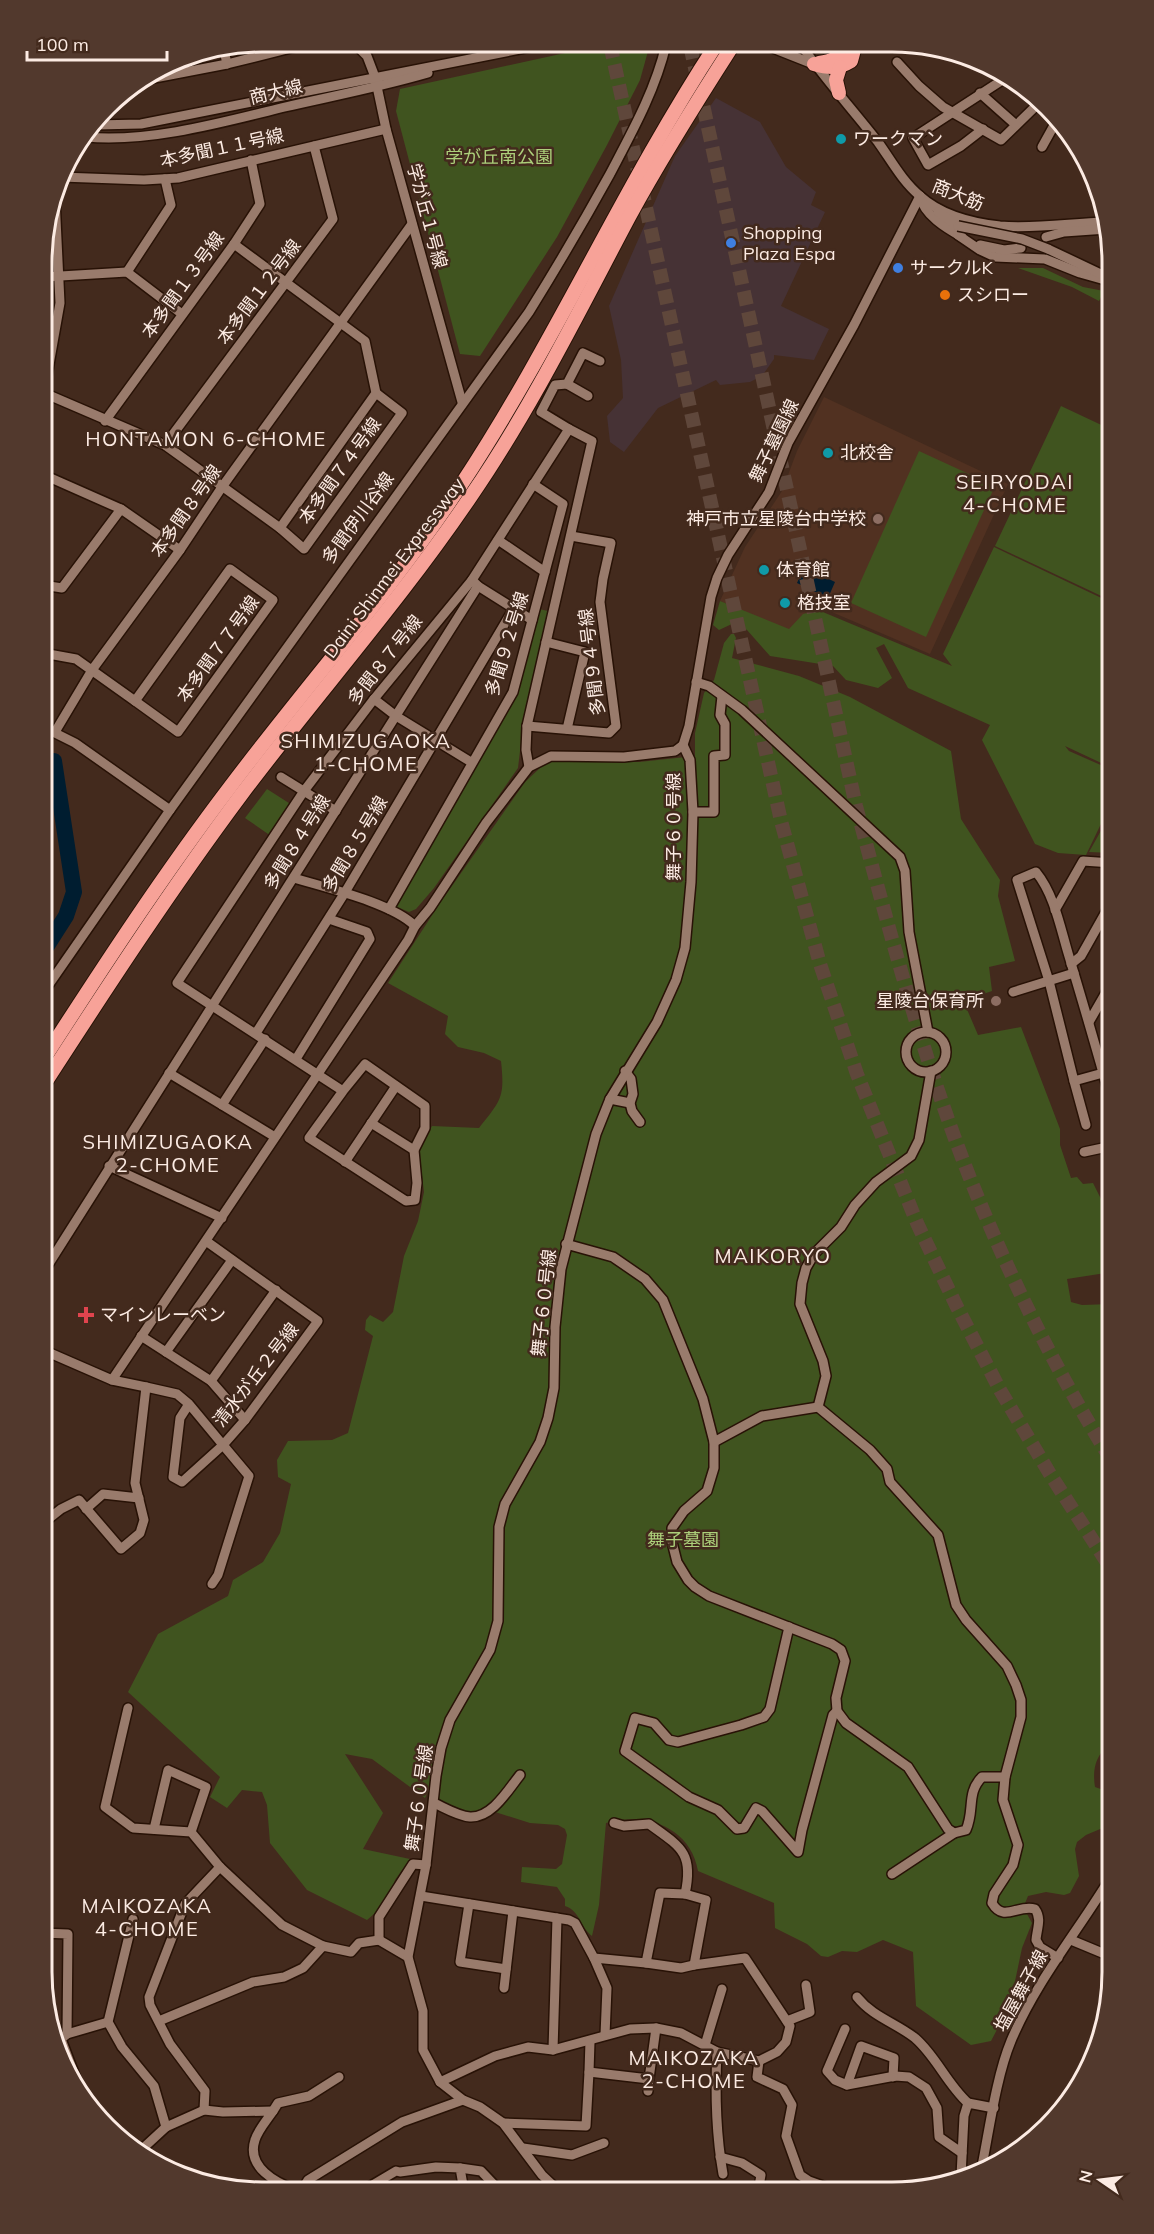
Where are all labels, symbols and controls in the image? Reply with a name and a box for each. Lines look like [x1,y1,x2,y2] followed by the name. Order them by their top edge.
[27,24,166,62] scale bar
[36,33,89,56] text: 100 m
[247,74,305,109] street label: 商大線
[158,123,286,172] street label: 本多聞１１号線
[853,127,943,150] place label: ワークマン
[834,132,848,146] marker: ワークマン
[445,145,553,168] park label: 学が丘南公園
[402,161,453,271] street label: 学が丘１号線
[929,174,988,215] street label: 商大筋
[743,221,836,265] place label: Shopping Plaza Espa
[136,227,229,342] street label: 本多聞１３号線
[212,234,306,349] street label: 本多聞１２号線
[724,236,738,250] marker: Shopping Plaza Espa
[910,256,993,279] place label: サークルK
[891,261,905,275] marker: サークルK
[957,283,1029,306] place label: スシロー
[938,288,952,302] marker: スシロー
[743,395,804,486] street label: 舞子墓園線
[293,413,386,528] street label: 本多聞７４号線
[85,426,327,451] district label: HONTAMON 6-CHOME
[840,441,894,464] place label: 北校舎
[821,446,835,460] marker: 北校舎
[145,460,226,562] street label: 本多聞８号線
[317,467,399,568] street label: 多聞伊川谷線
[956,469,1074,517] district label: SEIRYODAI 4-CHOME
[318,473,469,662] street label: Daini Shinmei Expressway
[686,507,866,530] place label: 神戸市立星陵台中学校
[871,512,885,526] marker: 神戸市立星陵台中学校
[776,558,830,581] place label: 体育館
[757,563,771,577] marker: 体育館
[480,589,533,699] street label: 多聞９２号線
[171,591,264,706] street label: 本多聞７７号線
[797,591,851,614] place label: 格技室
[778,596,792,610] marker: 格技室
[574,607,609,717] street label: 多聞９４号線
[342,610,427,709] street label: 多聞８７号線
[280,728,452,776] district label: SHIMIZUGAOKA 1-CHOME
[662,773,685,881] street label: 舞子６０号線
[258,790,335,894] street label: 多聞８４号線
[317,792,392,896] street label: 多聞８５号線
[876,989,984,1012] place label: 星陵台保育所
[989,994,1003,1008] marker: 星陵台保育所
[82,1129,254,1177] district label: SHIMIZUGAOKA 2-CHOME
[715,1243,832,1268] district label: MAIKORYO
[526,1248,561,1358] street label: 舞子６０号線
[100,1303,226,1326] place label: マインレーベン
[77,1306,95,1324] marker: マインレーベン
[208,1318,303,1431] street label: 清水が丘２号線
[647,1528,719,1551] park label: 舞子墓園
[400,1743,437,1853] street label: 舞子６０号線
[81,1893,213,1941] district label: MAIKOZAKA 4-CHOME
[989,1946,1052,2036] street label: 塩屋舞子線
[628,2045,760,2093] district label: MAIKOZAKA 2-CHOME
[1070,2150,1130,2210] north arrow
[1074,2168,1097,2185] text: N

